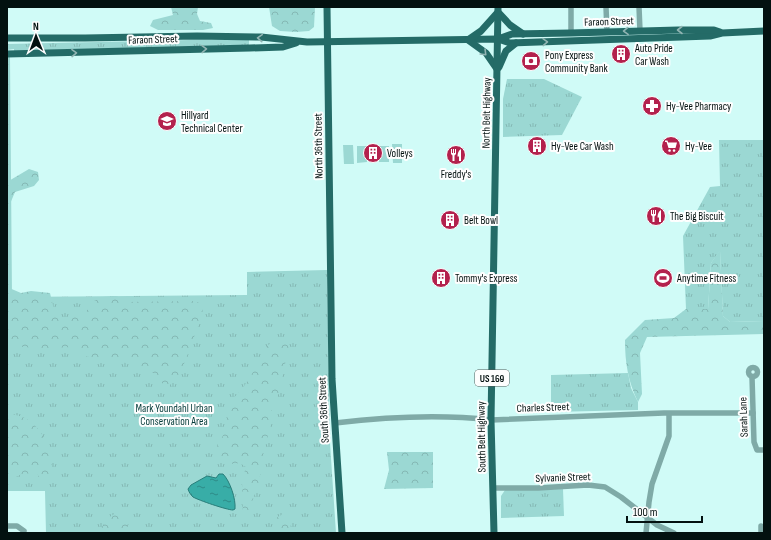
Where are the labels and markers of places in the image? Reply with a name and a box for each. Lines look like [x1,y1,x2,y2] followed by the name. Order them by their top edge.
[634,42,673,68] place label: Auto Pride Car Wash
[610,43,632,65] building icon: Auto Pride Car Wash
[545,49,609,75] place label: Pony Express Community Bank
[520,50,542,72] bank icon: Pony Express Community Bank
[641,95,663,117] pharmacy icon: Hy-Vee Pharmacy
[666,100,732,113] place label: Hy-Vee Pharmacy
[181,109,243,135] place label: Hillyard Technical Center
[156,110,178,132] school or university icon: Hillyard Technical Center
[526,135,548,157] building icon: Hy-Vee Car Wash
[660,135,682,157] supermarket icon: Hy-Vee
[551,140,614,153] place label: Hy-Vee Car Wash
[685,140,712,153] place label: Hy-Vee
[362,142,384,164] building icon: Volleys
[445,144,467,166] restaurant icon: Freddy's
[387,147,413,160] place label: Volleys
[441,168,471,181] place label: Freddy's
[645,205,667,227] restaurant icon: The Big Biscuit
[439,209,461,231] building icon: Belt Bowl
[670,210,724,223] place label: The Big Biscuit
[464,214,498,227] place label: Belt Bowl
[430,267,452,289] building icon: Tommy's Express
[652,267,674,289] sports icon: Anytime Fitness
[455,272,518,285] place label: Tommy's Express
[676,272,736,285] place label: Anytime Fitness

